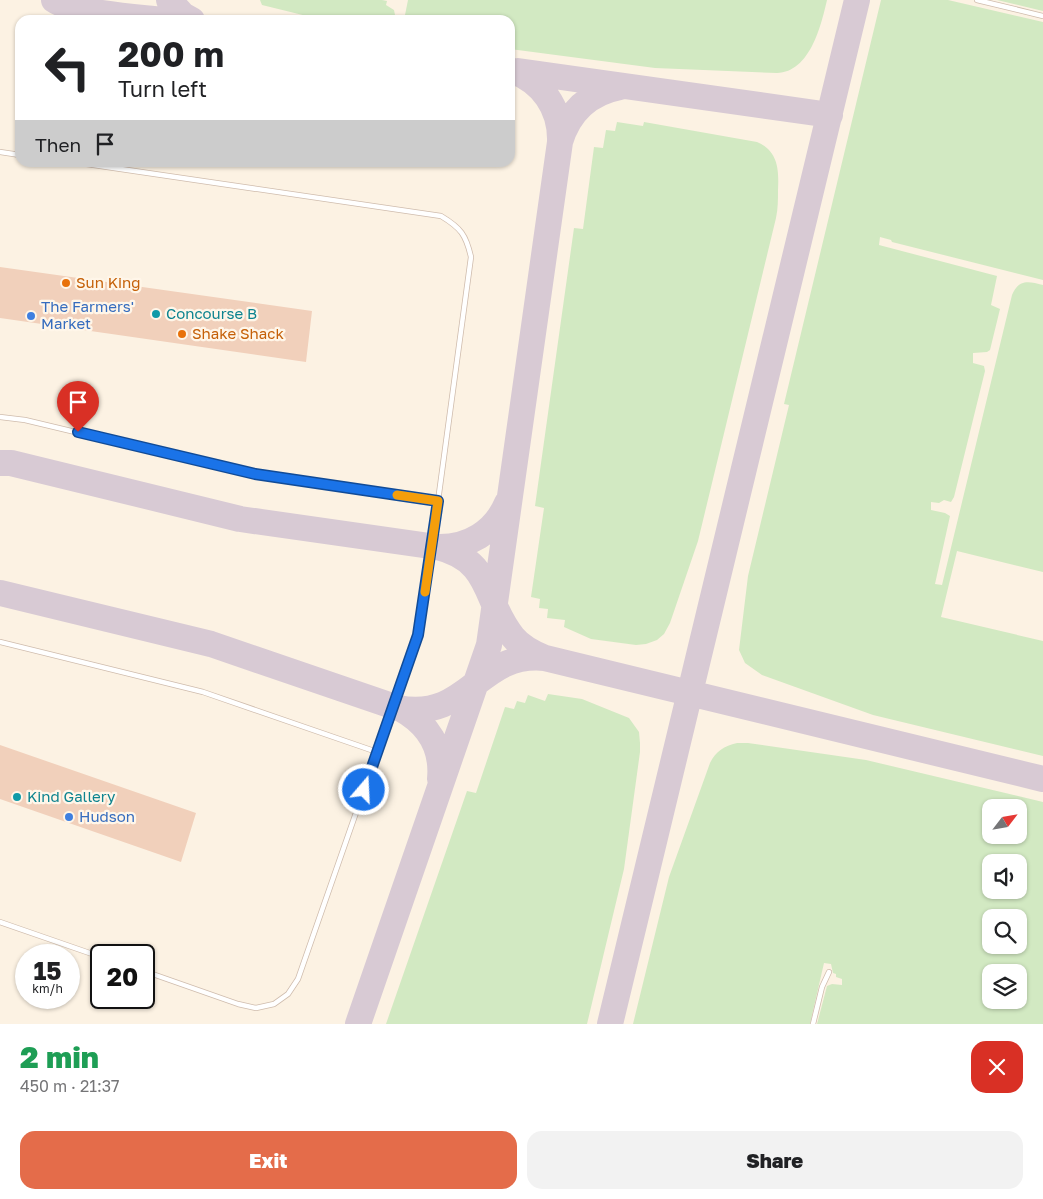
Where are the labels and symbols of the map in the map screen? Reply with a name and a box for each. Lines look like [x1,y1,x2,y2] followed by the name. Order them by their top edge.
[76,273,140,291] place label: Sun King
[60,277,72,289] marker: Sun King
[41,297,134,332] place label: The Farmers' Market
[166,304,257,322] place label: Concourse B
[150,308,162,320] marker: Concourse B
[25,310,37,322] marker: The Farmers' Market
[192,324,284,342] place label: Shake Shack
[176,328,188,340] marker: Shake Shack
[57,381,99,432] pin
[337,763,389,815] position arrow
[27,787,116,805] place label: Kind Gallery
[11,791,23,803] marker: Kind Gallery
[982,799,1028,844] north arrow
[79,807,135,825] place label: Hudson
[63,811,75,823] marker: Hudson
[90,944,155,1009] speed limit sign: 20

